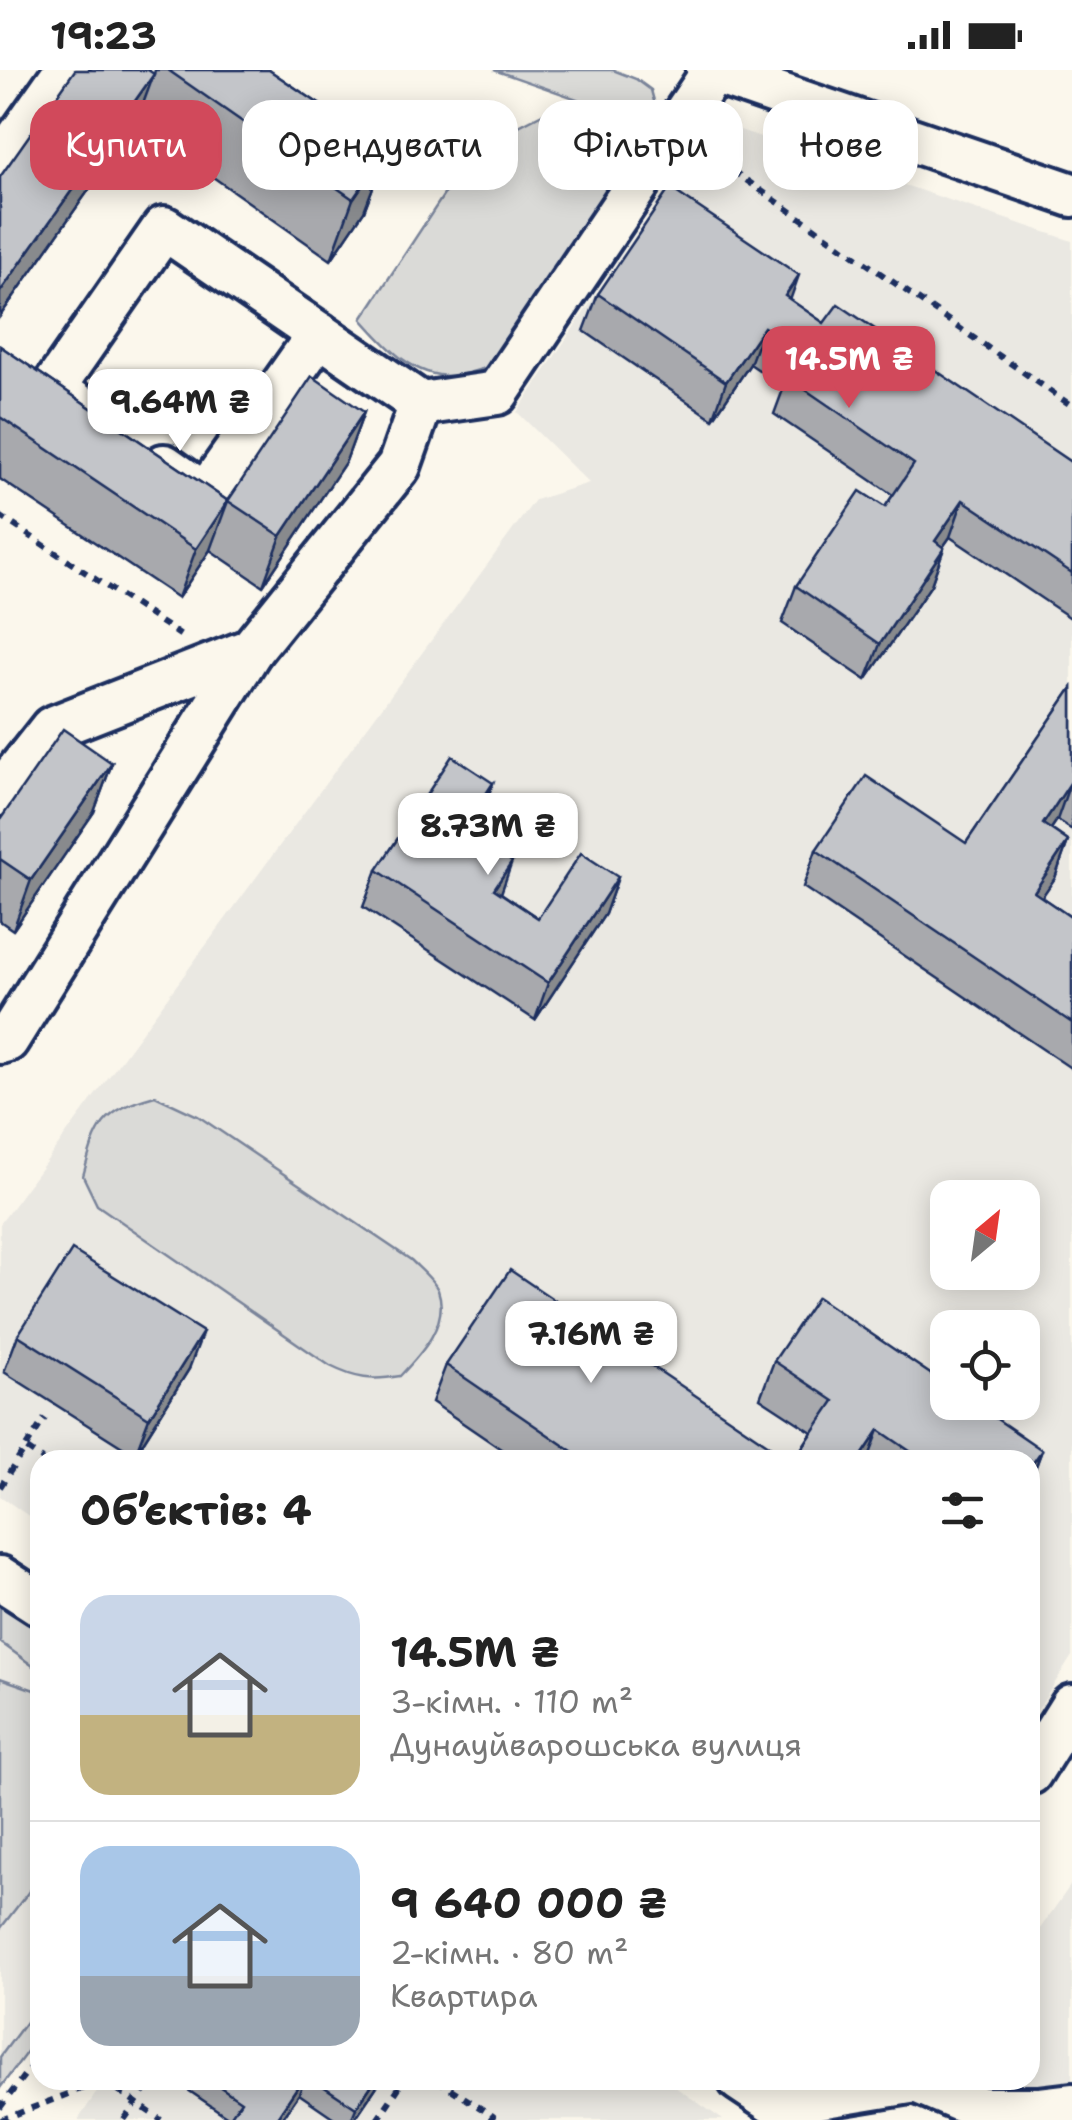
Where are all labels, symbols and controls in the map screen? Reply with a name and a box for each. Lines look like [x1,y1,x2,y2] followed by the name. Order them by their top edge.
[50,10,157,61] text: 19:23
[30,100,222,190] chip: Купити
[242,100,518,190] chip: Орендувати
[538,100,743,190] chip: Фільтри
[763,100,918,190] chip: Нове
[757,326,941,411] pin: 14.5M ₴
[784,337,914,380] text: 14.5M ₴
[88,369,272,454] pin: 9.64M ₴
[110,380,250,423] text: 9.64M ₴
[396,793,580,878] pin: 8.73M ₴
[420,804,556,847] text: 8.73M ₴
[930,1180,1040,1290] north arrow
[930,1180,1040,1420] map controls
[499,1301,683,1386] pin: 7.16M ₴
[930,1310,1040,1420] button: locate
[527,1312,655,1355] text: 7.16M ₴
[80,1482,312,1538] text: Об’єктів: 4
[935,1483,990,1538] icon: filters
[390,1624,560,1680] text: 14.5M ₴
[160,1635,280,1755] icon: home
[390,1680,633,1723] text: 3-кімн. · 110 m²
[390,1723,802,1766] text: Дунауйварошська вулиця
[390,1875,667,1931] text: 9 640 000 ₴
[160,1886,280,2006] icon: home
[390,1931,628,1974] text: 2-кімн. · 80 m²
[390,1974,538,2017] text: Квартира

